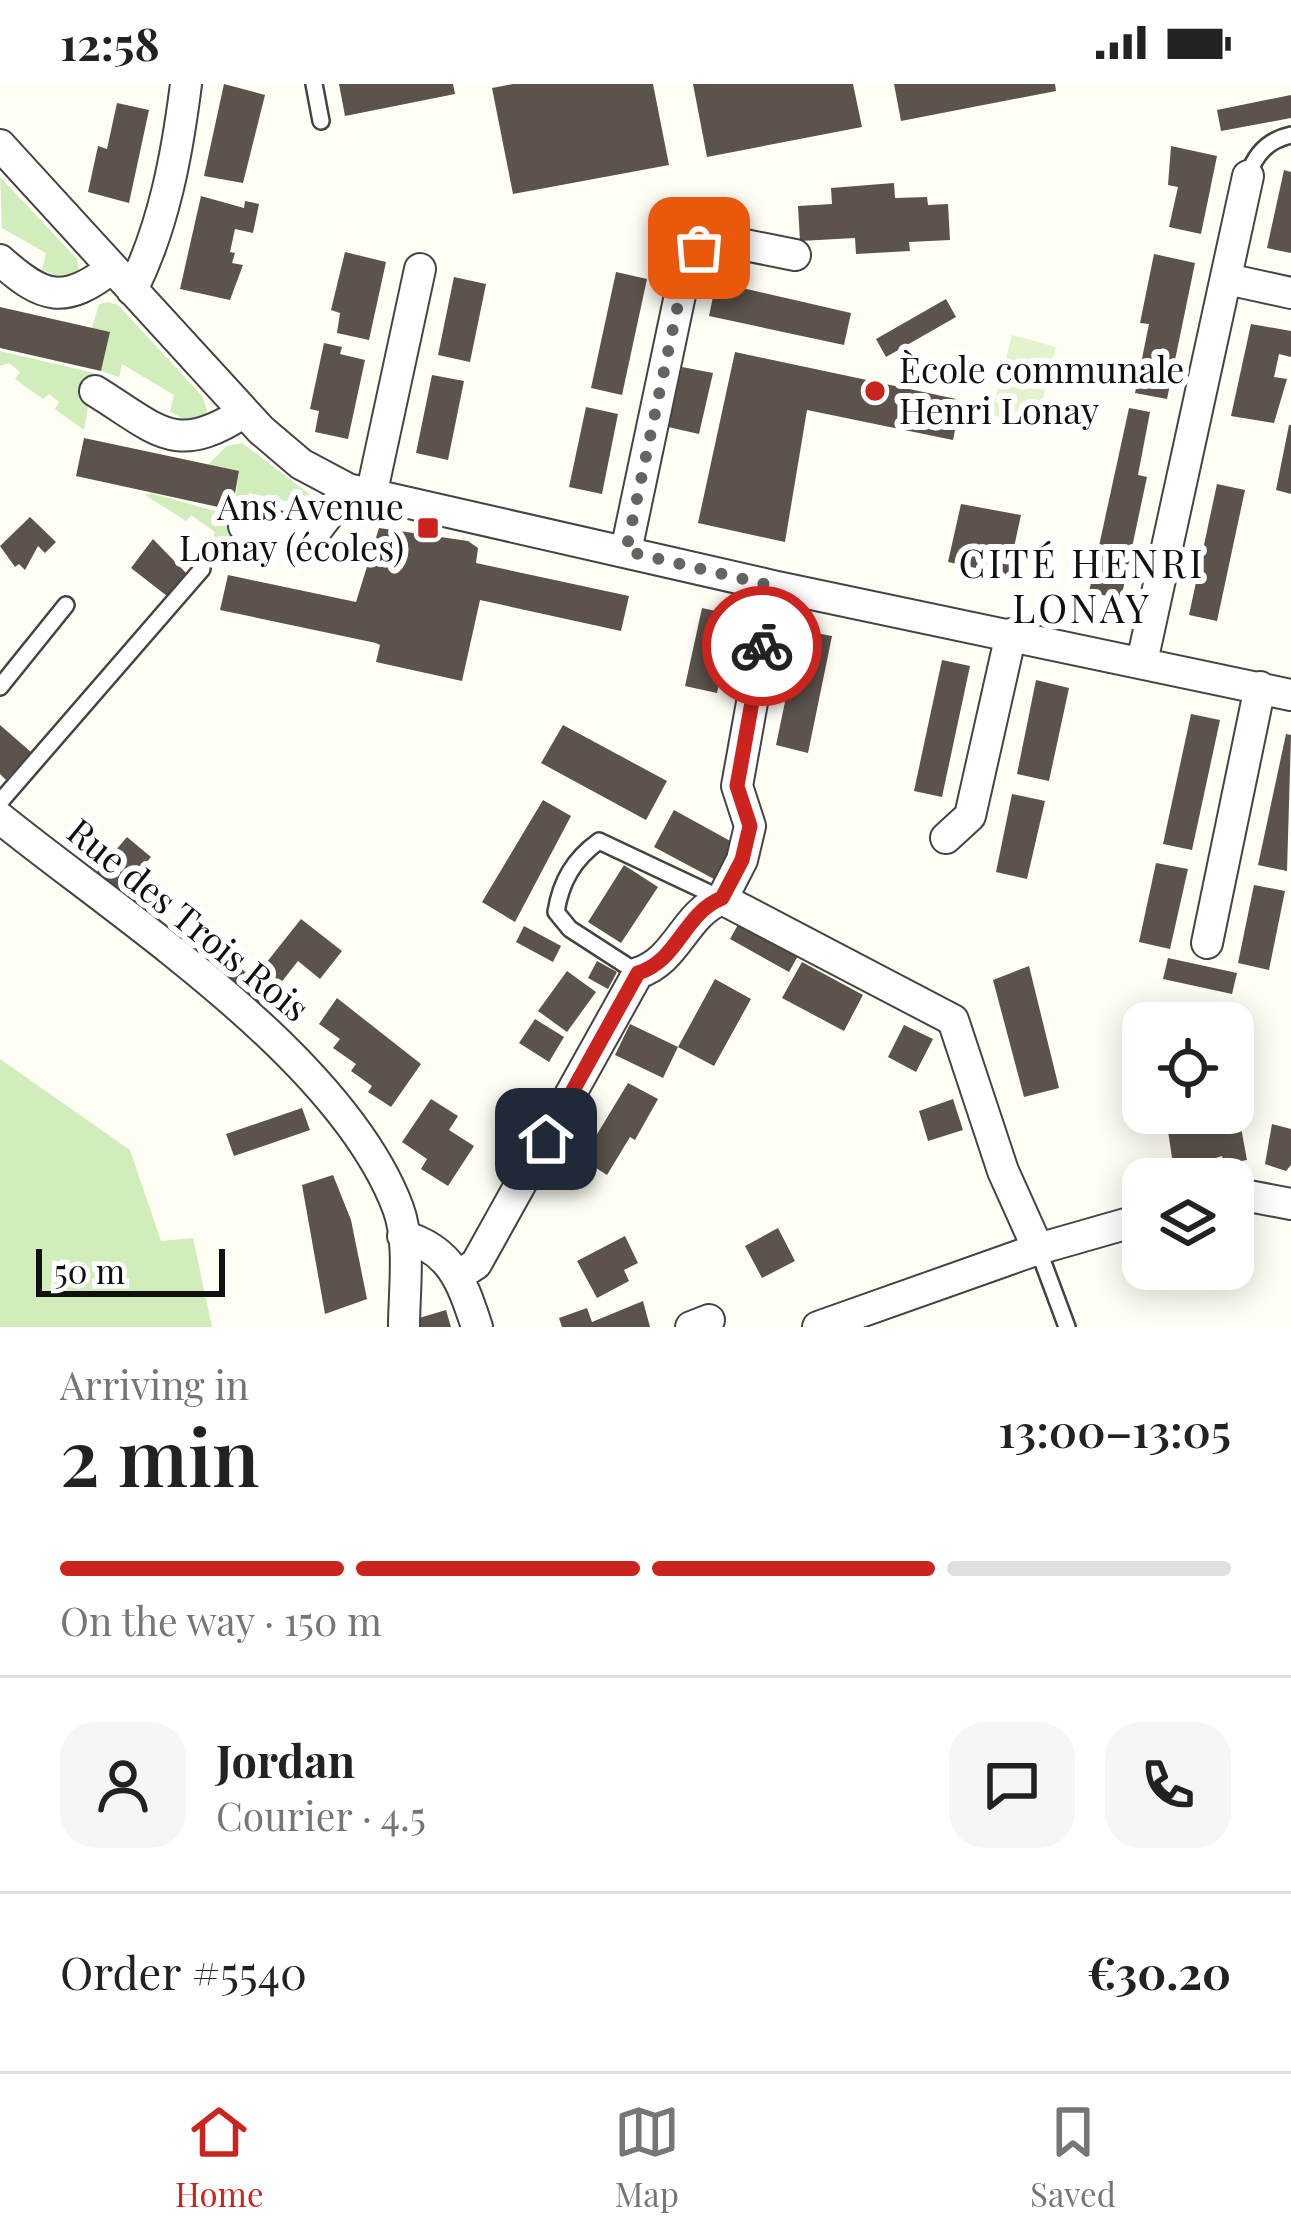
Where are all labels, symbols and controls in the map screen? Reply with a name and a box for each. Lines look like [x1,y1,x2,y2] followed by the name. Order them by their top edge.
[60,12,160,72] text: 12:58
[648,197,750,299] pin
[666,215,732,281] icon: bag
[899,344,1185,433] place label: Ècole communale Henri Lonay
[862,378,888,404] marker: Ècole communale Henri Lonay
[179,481,404,570] place label: Ans Avenue Lonay (écoles)
[415,515,441,541] marker: Ans Avenue Lonay (écoles)
[958,536,1206,633] district label: CITÉ HENRI LONAY
[702,586,822,706] courier
[729,613,795,679] icon: bike
[59,806,320,1031] street label: Rue des Trois Rois
[1122,1002,1254,1290] map controls
[1122,1002,1254,1134] button: locate
[495,1088,597,1190] pin
[513,1106,579,1172] icon: home
[1122,1158,1254,1290] button: layers
[36,1243,225,1296] scale bar
[54,1248,125,1292] text: 50 m
[60,1358,249,1410] text: Arriving in
[998,1399,1231,1459] text: 13:00–13:05
[60,1403,259,1507] text: 2 min
[60,1594,382,1646] text: On the way · 150 m
[60,1722,186,1848] button: person
[949,1722,1075,1848] button: chat
[1105,1722,1231,1848] button: phone
[216,1729,355,1789] text: Jordan
[216,1789,426,1841] text: Courier · 4.5
[60,1941,307,2001] text: Order #5540
[1087,1941,1231,2001] text: €30.20
[175,2099,264,2215] tab: Home
[614,2099,680,2215] tab: Map
[1030,2099,1116,2215] tab: Saved

